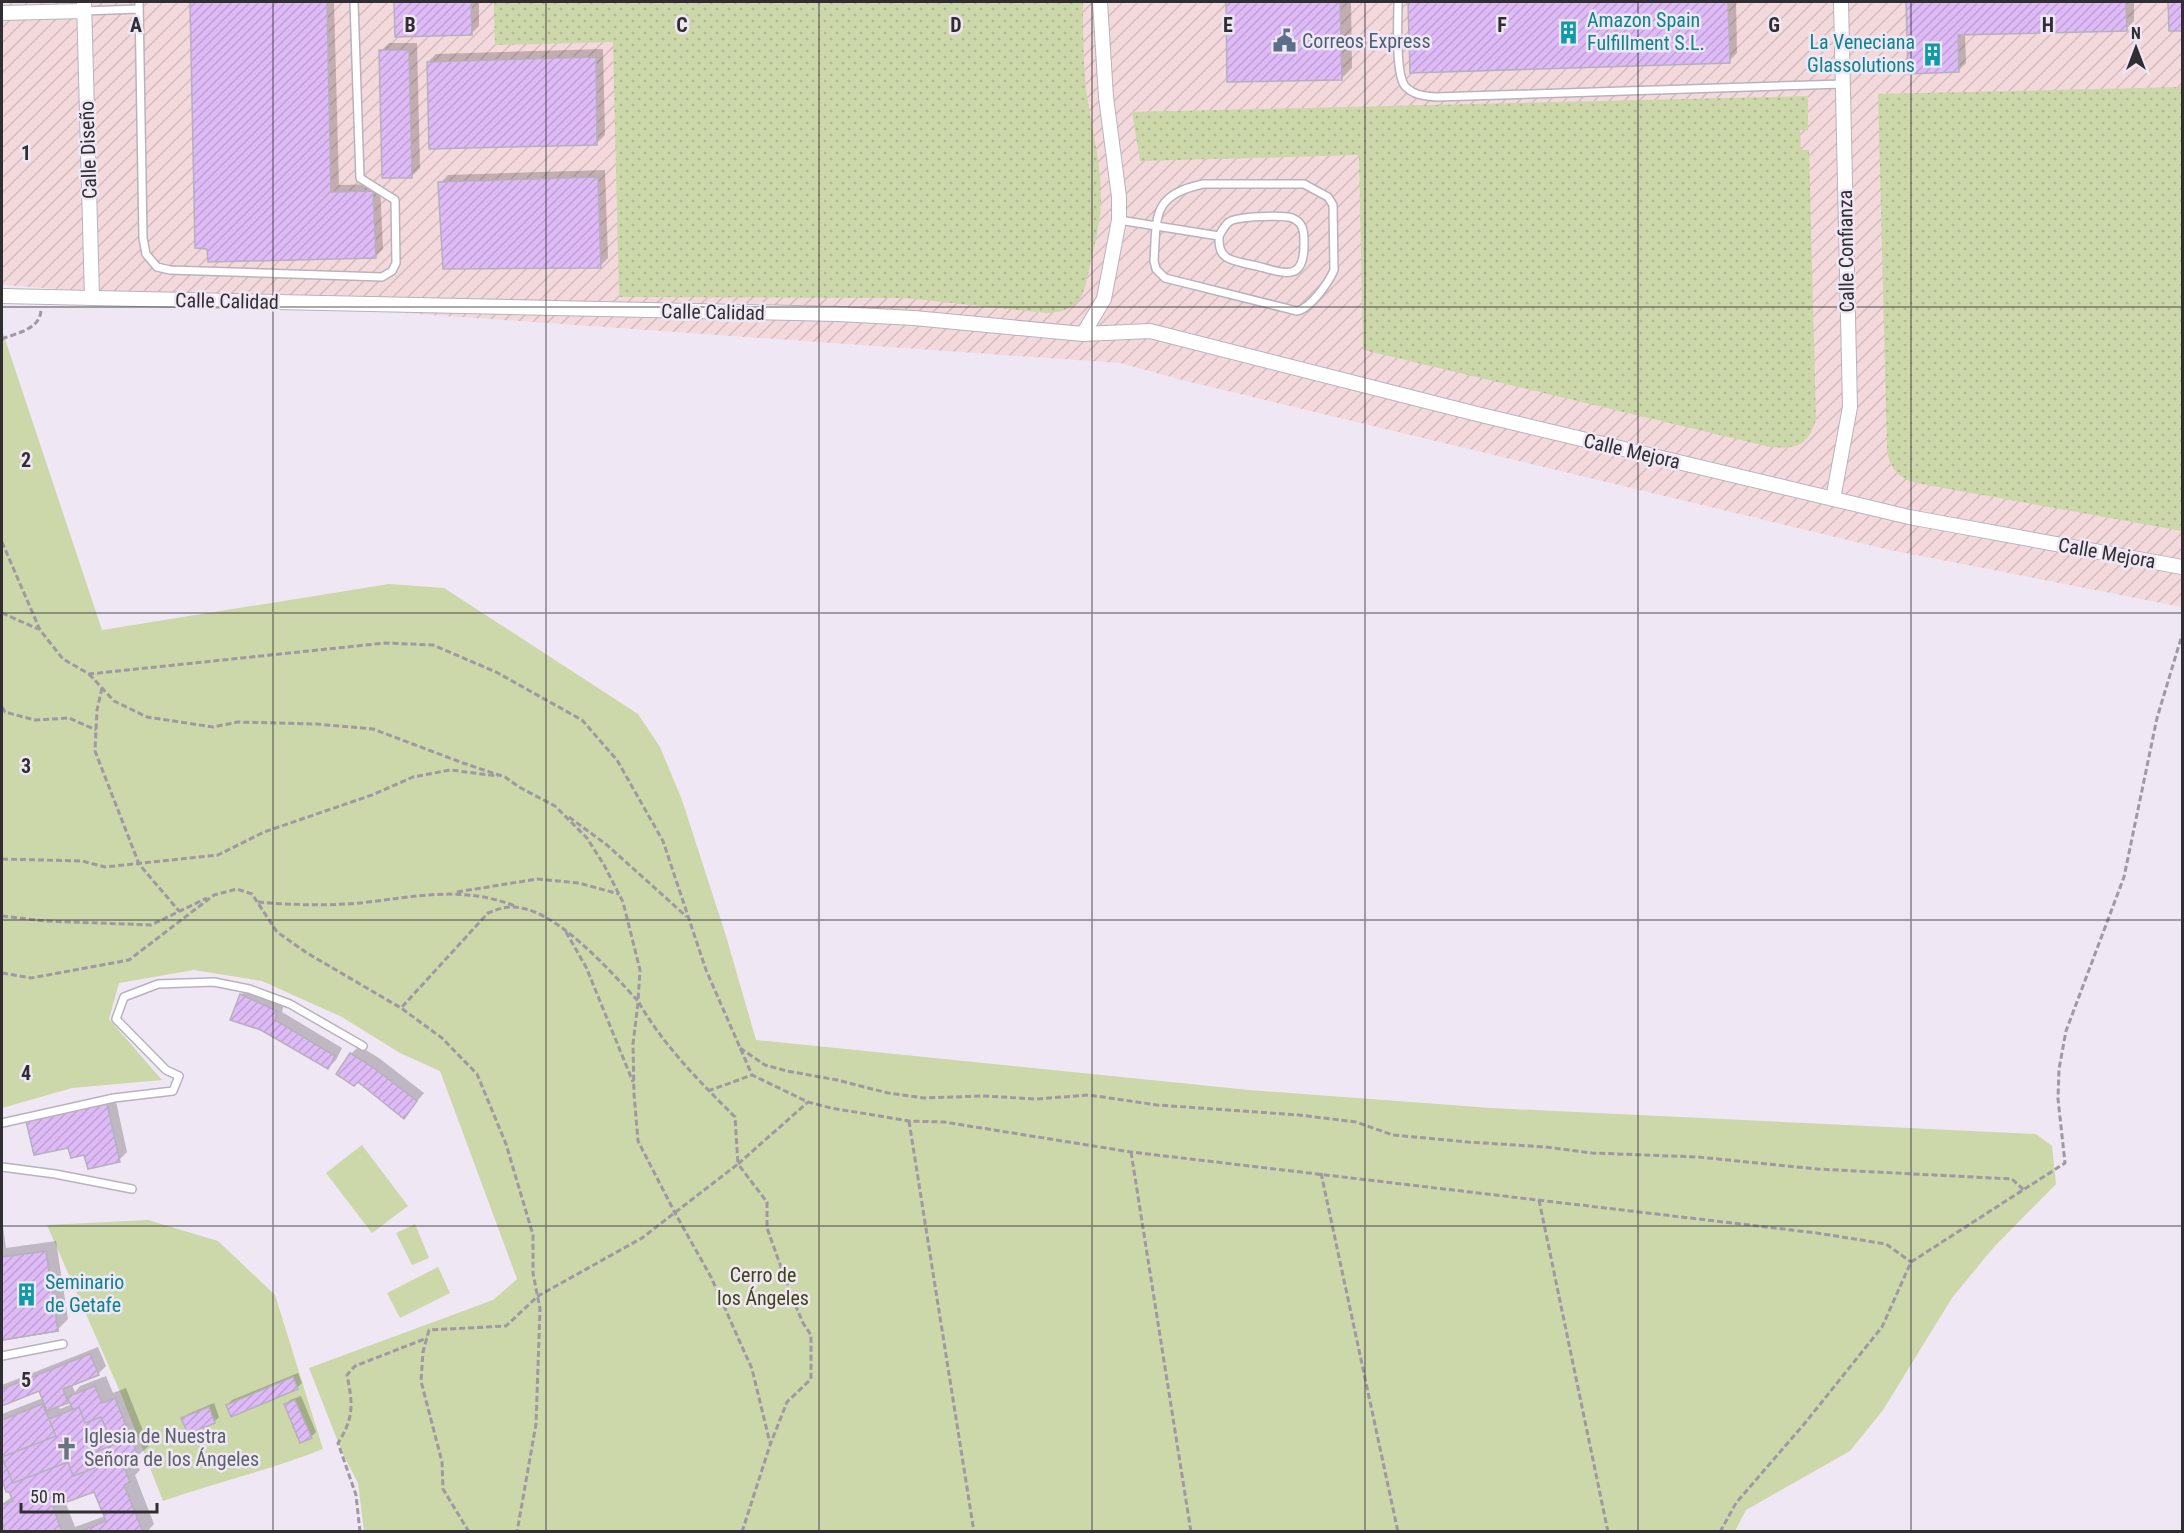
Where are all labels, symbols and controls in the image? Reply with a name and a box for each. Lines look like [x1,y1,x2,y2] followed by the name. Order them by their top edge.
[1587,8,1705,55] place label: Amazon Spain Fulfillment S.L.
[130,13,142,37] text: A
[404,13,416,37] text: B
[676,13,688,37] text: C
[950,13,962,37] text: D
[1223,13,1233,37] text: E
[1497,13,1507,37] text: F
[1768,13,1780,37] text: G
[2042,13,2054,37] text: H
[2106,18,2166,78] north arrow
[1556,19,1582,45] building icon: Amazon Spain Fulfillment S.L.
[2131,24,2141,43] text: N
[1271,28,1297,54] public building icon: Correos Express
[1302,29,1431,53] place label: Correos Express
[1807,30,1915,77] place label: La Veneciana Glassolutions
[1920,41,1946,67] building icon: La Veneciana Glassolutions
[74,100,102,200] street label: Calle Diseño
[21,141,31,165] text: 1
[1833,190,1859,312] street label: Calle Confianza
[175,288,279,314] street label: Calle Calidad
[661,299,765,325] street label: Calle Calidad
[1581,428,1683,474] street label: Calle Mejora
[21,448,31,472] text: 2
[2056,533,2158,573] street label: Calle Mejora
[21,754,31,778] text: 3
[21,1061,31,1085] text: 4
[717,1263,809,1310] park label: Cerro de los Ángeles
[45,1270,124,1317] place label: Seminario de Getafe
[14,1281,40,1307] building icon: Seminario de Getafe
[21,1368,31,1392] text: 5
[84,1424,259,1471] place label: Iglesia de Nuestra Señora de los Ángeles
[53,1435,79,1461] church icon: Iglesia de Nuestra Señora de los Ángeles
[21,1476,158,1514] scale bar
[30,1486,65,1507] text: 50 m

